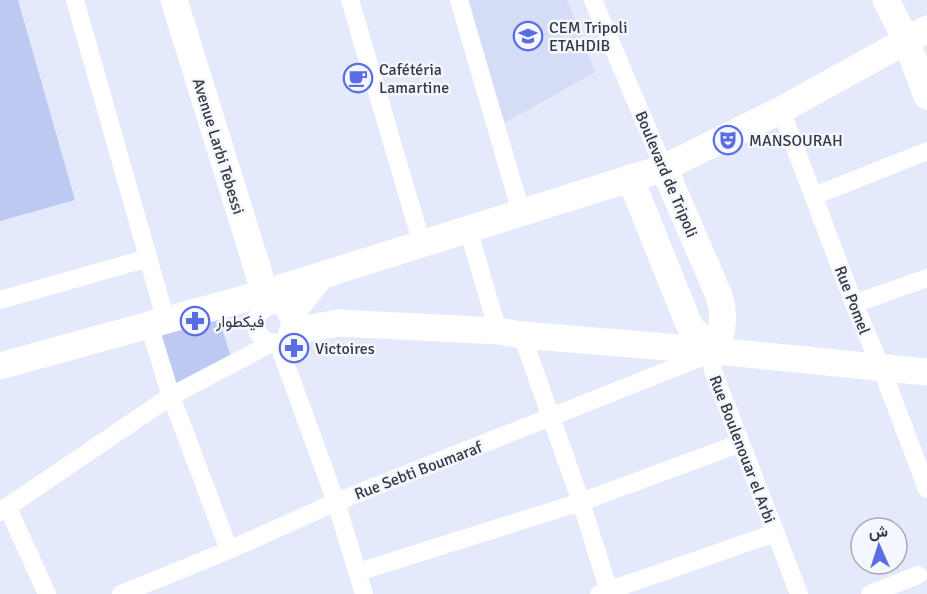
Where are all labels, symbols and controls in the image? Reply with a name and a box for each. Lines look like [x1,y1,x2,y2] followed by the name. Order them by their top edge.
[549,18,628,56] place label: CEM Tripoli ETAHDIB
[512,20,544,52] school or university icon: CEM Tripoli ETAHDIB
[379,60,449,98] place label: Cafétéria Lamartine
[342,62,374,94] cafe icon: Cafétéria Lamartine
[188,76,248,217] street label: Avenue Larbi Tebessi
[630,108,702,241] street label: Boulevard de Tripoli
[712,124,744,156] theatre icon: MANSOURAH
[749,131,843,151] place label: MANSOURAH
[830,263,874,338] street label: Rue Pomel
[179,305,211,337] pharmacy icon: فيكطوار
[215,312,264,332] place label: فيكطوار
[278,332,310,364] pharmacy icon: Victoires
[315,339,375,359] place label: Victoires
[705,373,779,526] street label: Rue Boulenouar el Arbi
[352,437,486,505] street label: Rue Sebti Boumaraf
[849,516,909,576] north arrow
[868,522,888,543] text: ش

